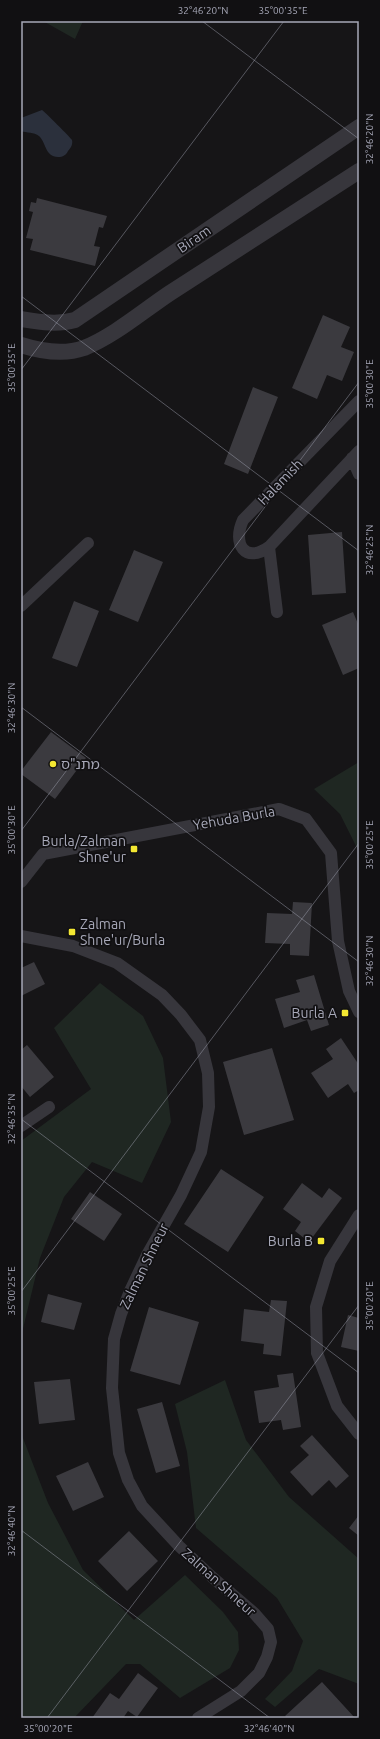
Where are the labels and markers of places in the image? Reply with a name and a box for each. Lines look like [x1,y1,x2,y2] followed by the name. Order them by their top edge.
[61,756,100,772] place label: מתנ"ס
[48,759,58,769] marker: מתנ"ס
[42,833,127,865] place label: Burla/Zalman Shne'ur
[129,844,139,854] marker: Burla/Zalman Shne'ur
[80,916,165,948] place label: Zalman Shne'ur/Burla
[67,927,77,937] marker: Zalman Shne'ur/Burla
[292,1005,337,1021] place label: Burla A
[340,1008,350,1018] marker: Burla A
[268,1233,313,1249] place label: Burla B
[316,1236,326,1246] marker: Burla B

